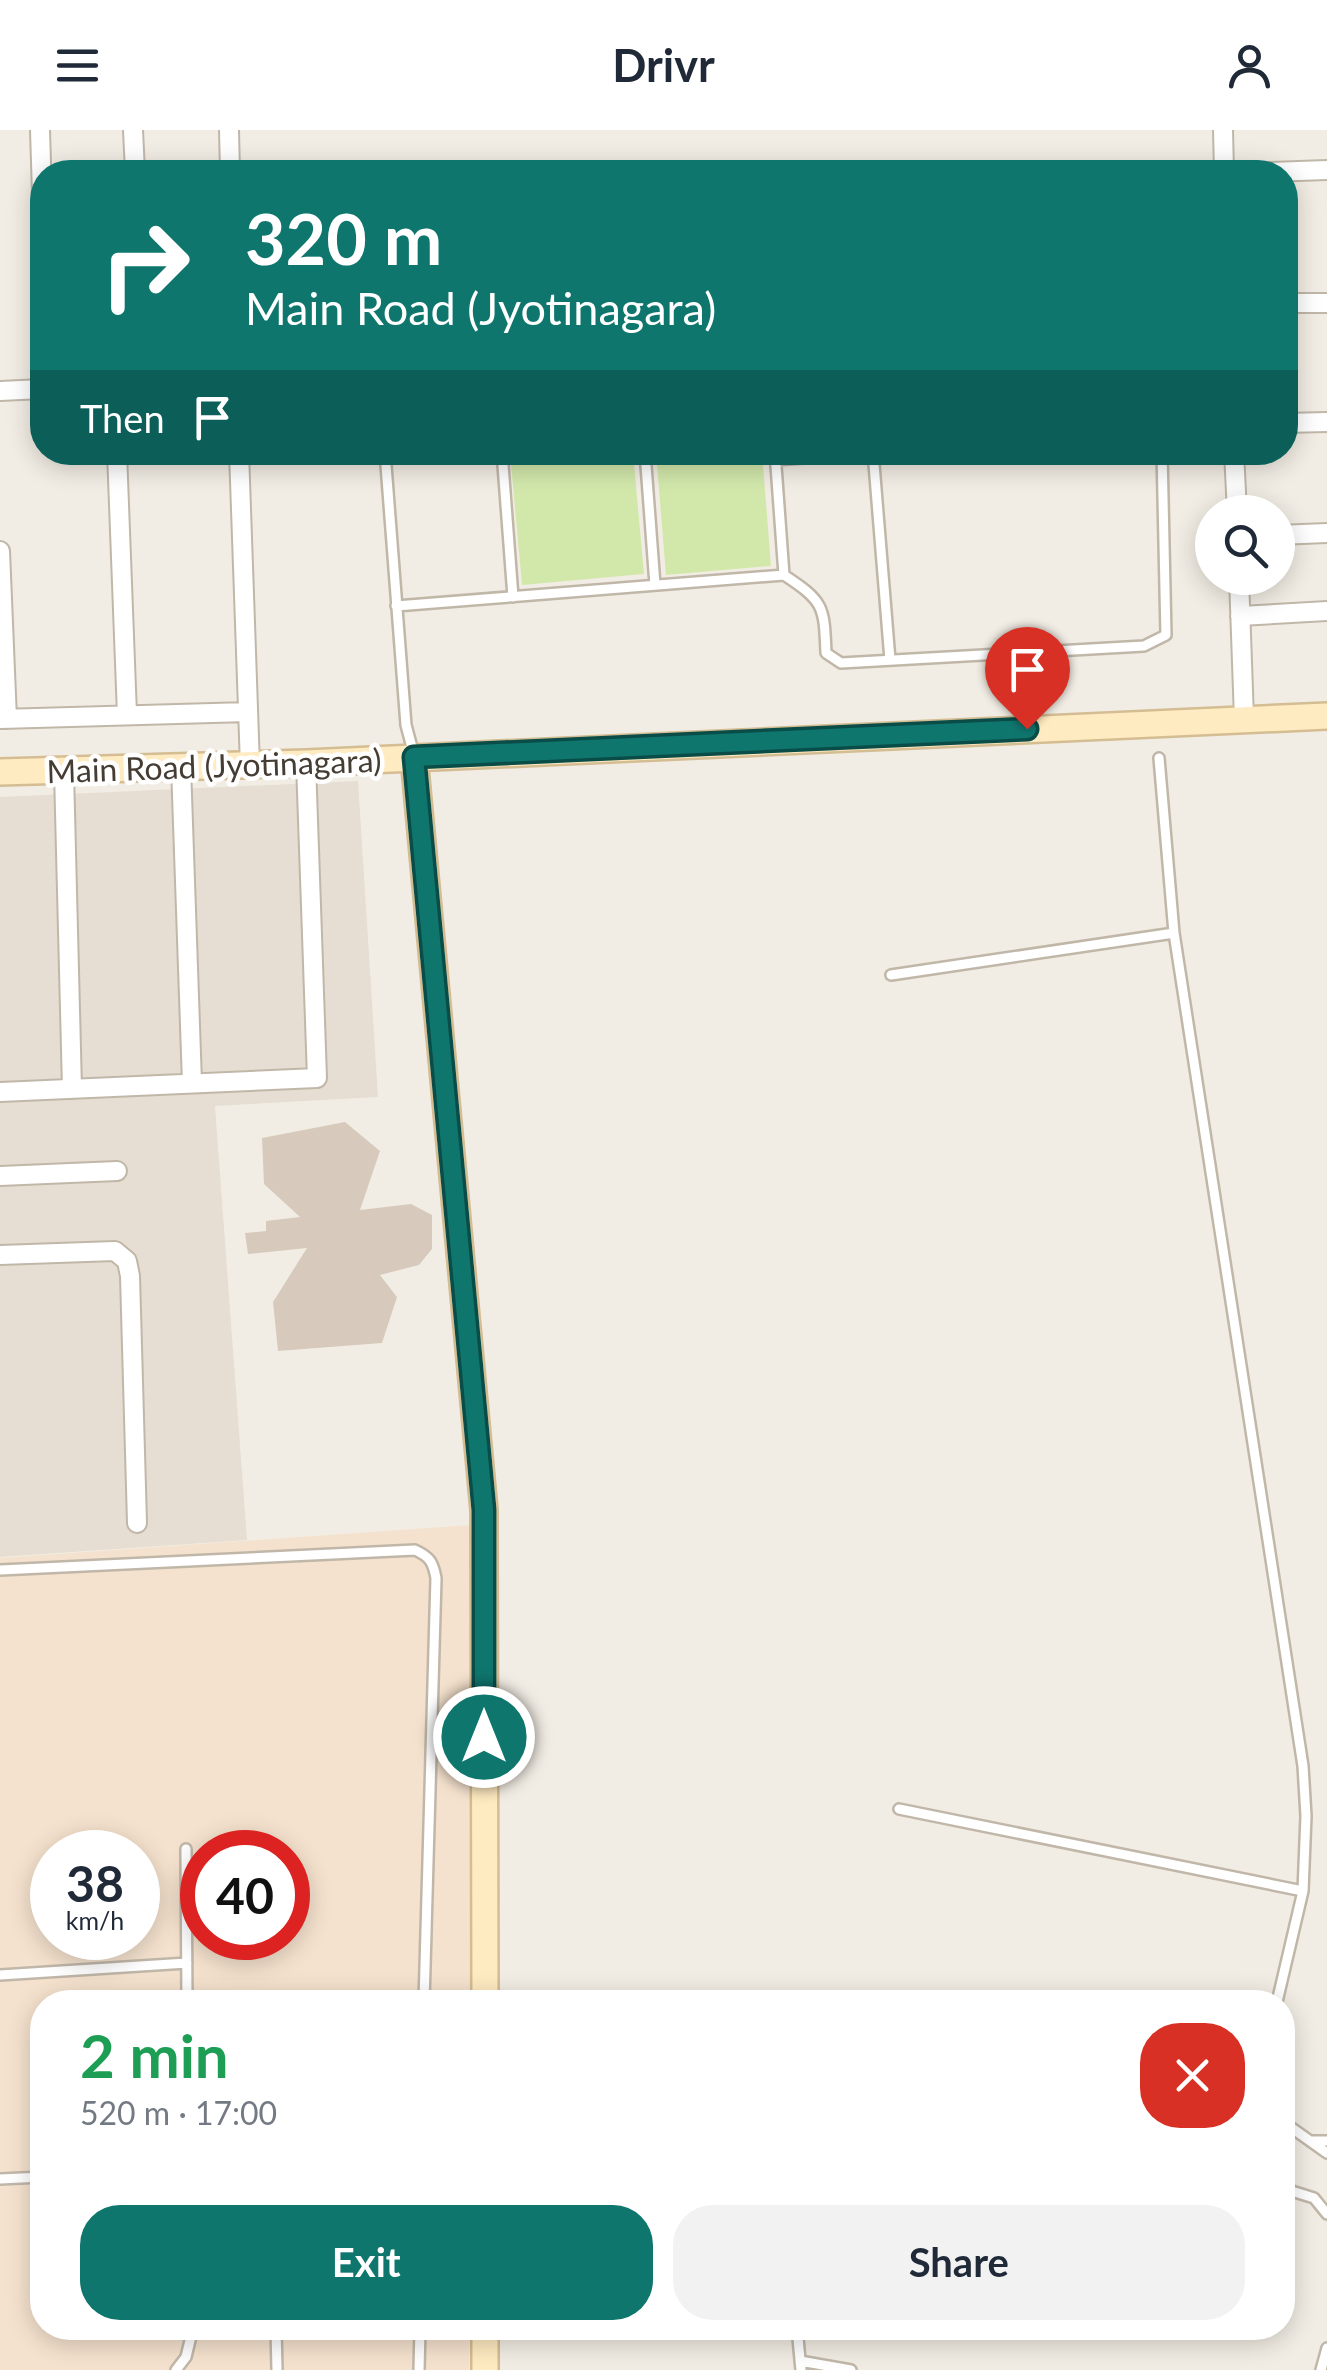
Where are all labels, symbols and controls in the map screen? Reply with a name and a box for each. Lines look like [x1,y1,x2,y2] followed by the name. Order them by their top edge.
[50,38,105,93] icon: menu
[612,38,715,92] text: Drivr
[1222,38,1277,93] icon: person
[245,196,442,280] text: 320 m
[80,200,210,330] icon: right
[245,281,716,335] text: Main Road (Jyotinagara)
[185,390,240,445] icon: arrive
[80,395,165,441] text: Then
[1195,495,1295,595] map controls
[1195,495,1295,595] button: search
[985,627,1070,730] pin
[1000,642,1055,697] icon: arrive
[46,740,382,790] street label: Main Road (Jyotinagara)
[432,1685,536,1789] position arrow
[180,1830,310,1960] speed limit sign: 40
[66,1853,124,1913] text: 38
[66,1905,124,1935] text: km/h
[80,2019,229,2091] text: 2 min
[1140,2023,1245,2128] button: close
[80,2093,277,2132] text: 520 m · 17:00
[80,2205,653,2320] button: Exit
[673,2205,1245,2320] button: Share

